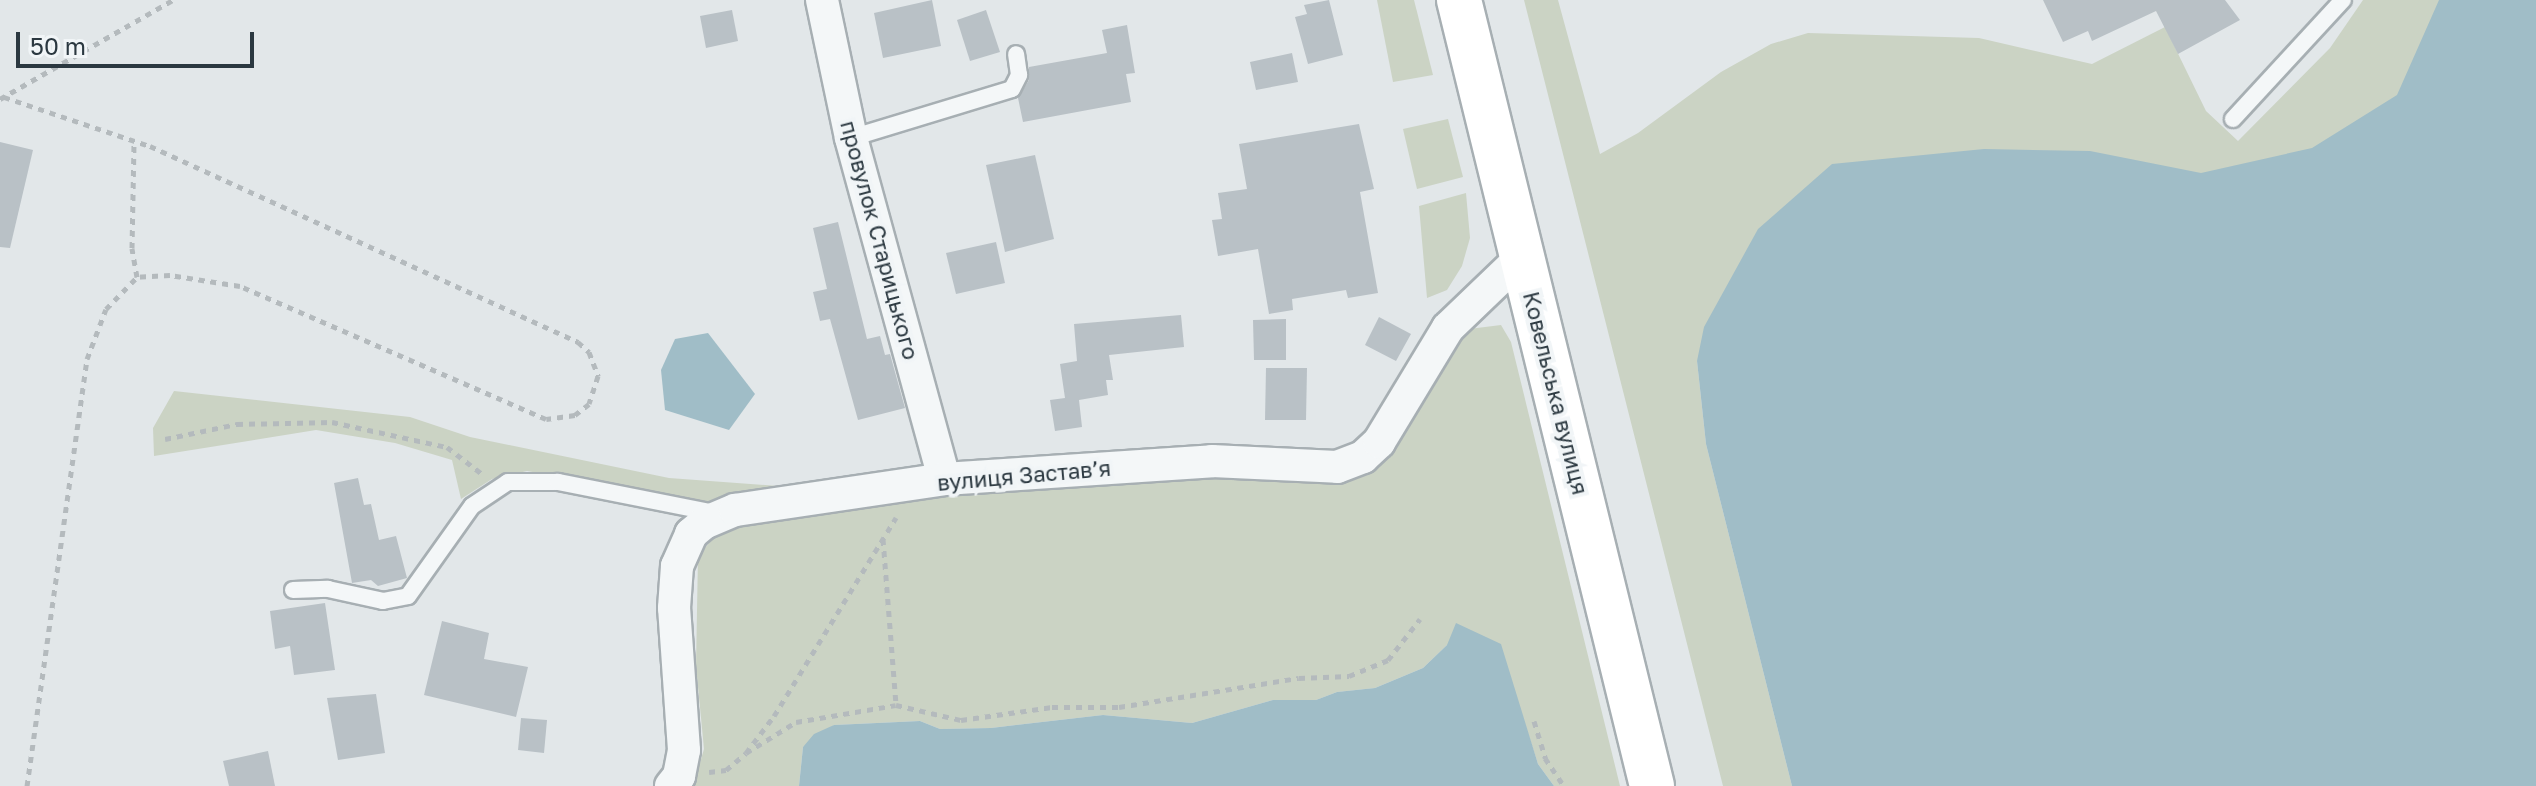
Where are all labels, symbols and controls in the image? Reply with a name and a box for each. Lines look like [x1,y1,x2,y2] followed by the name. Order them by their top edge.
[20,16,258,66] scale bar
[30,31,86,60] text: 50 m
[835,118,925,362] street label: провулок Старицького
[1518,289,1594,497] street label: Ковельська вулиця
[936,454,1112,496] street label: вулиця Заставʼя

